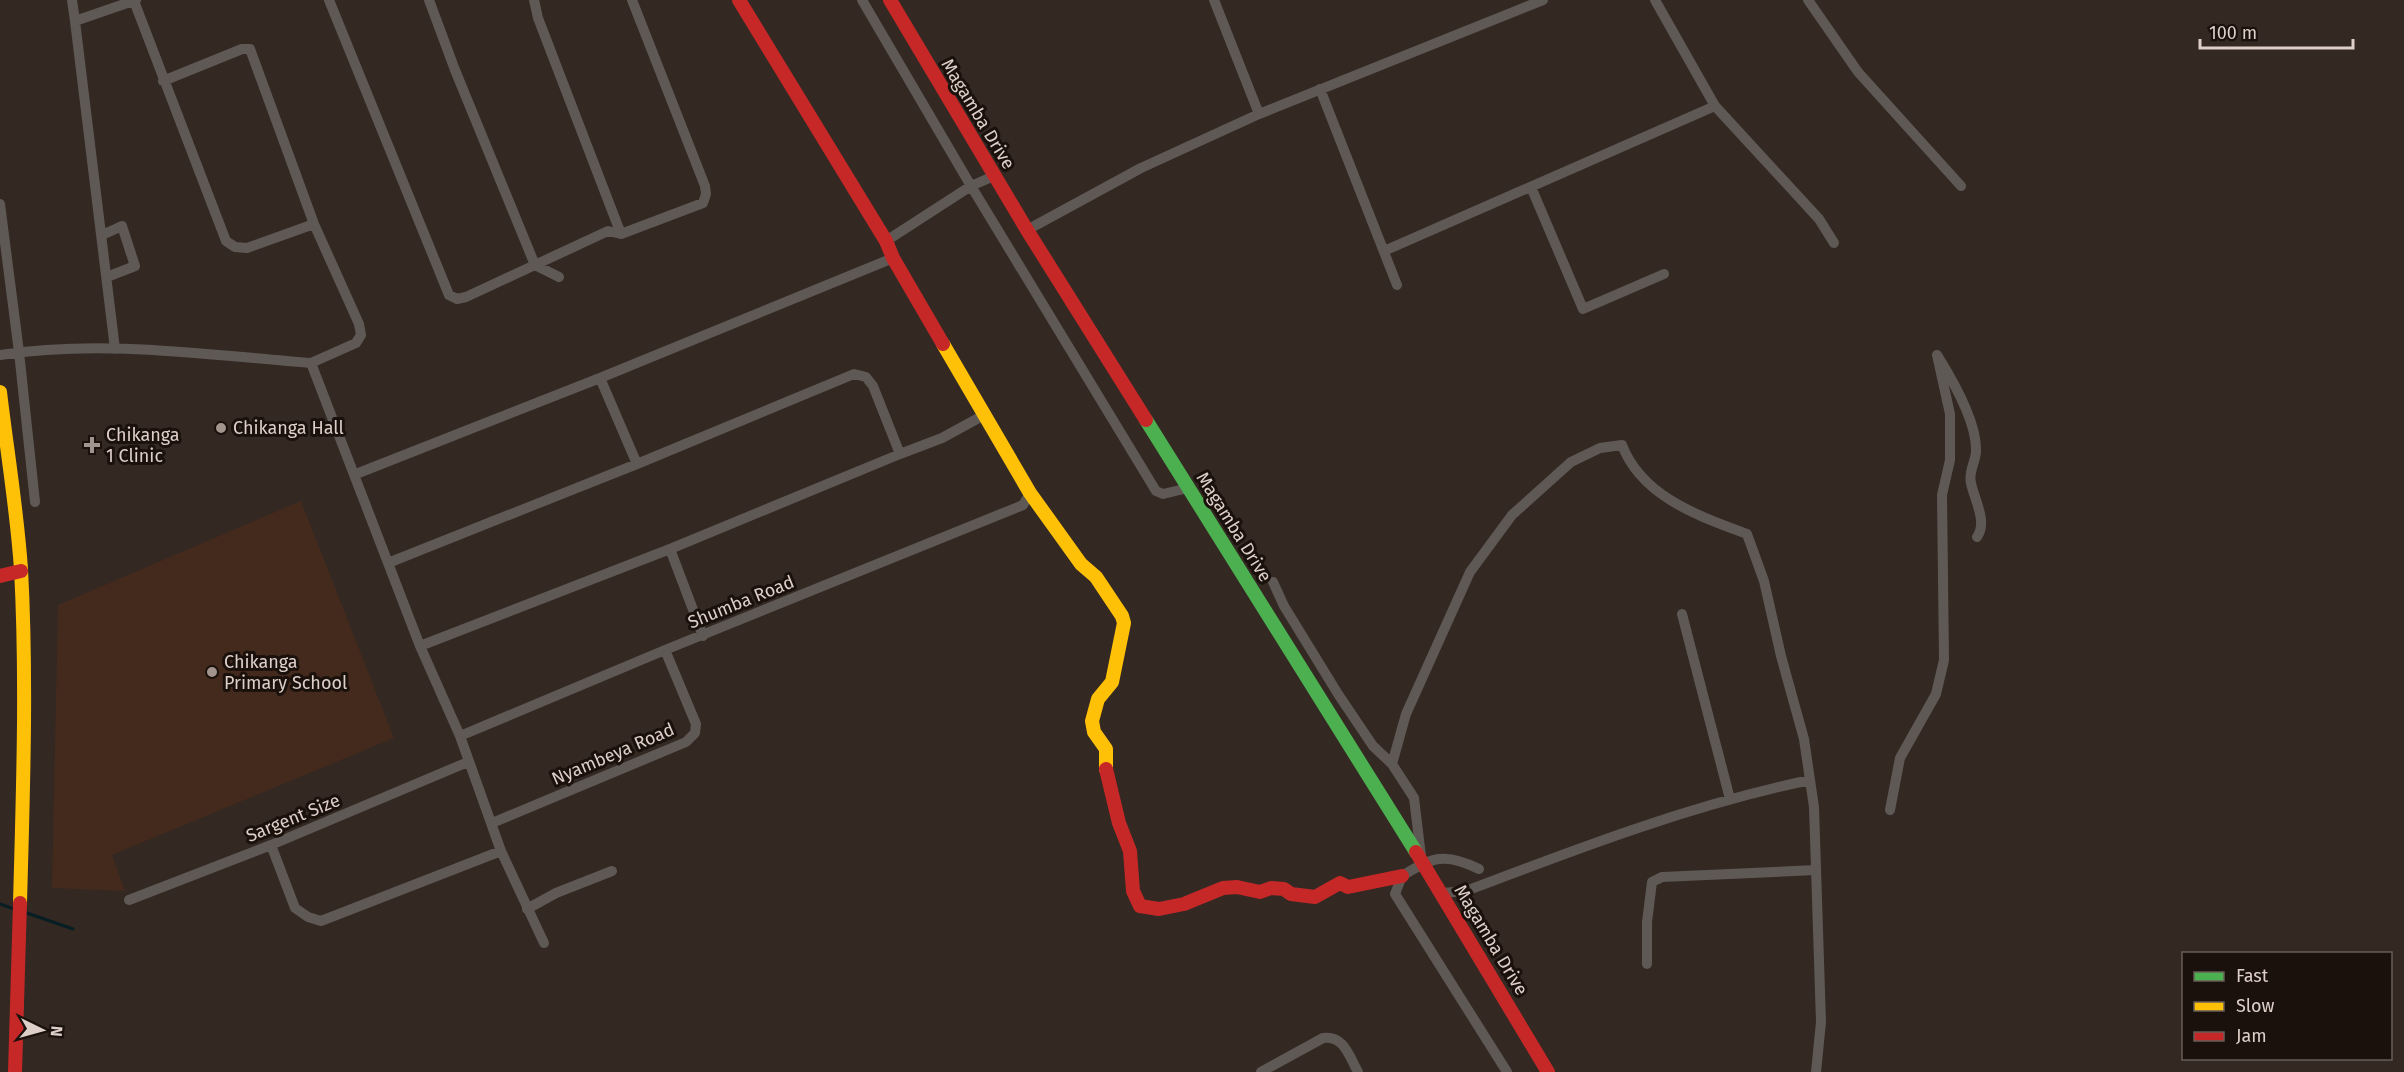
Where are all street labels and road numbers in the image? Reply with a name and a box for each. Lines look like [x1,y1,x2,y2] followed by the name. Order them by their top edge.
[936,55,1020,173] street label: Magamba Drive
[1192,468,1276,586] street label: Magamba Drive
[685,571,797,633] street label: Shumba Road
[548,718,678,790] street label: Nyambeya Road
[243,789,343,847] street label: Sargent Size
[1449,881,1533,999] street label: Magamba Drive

